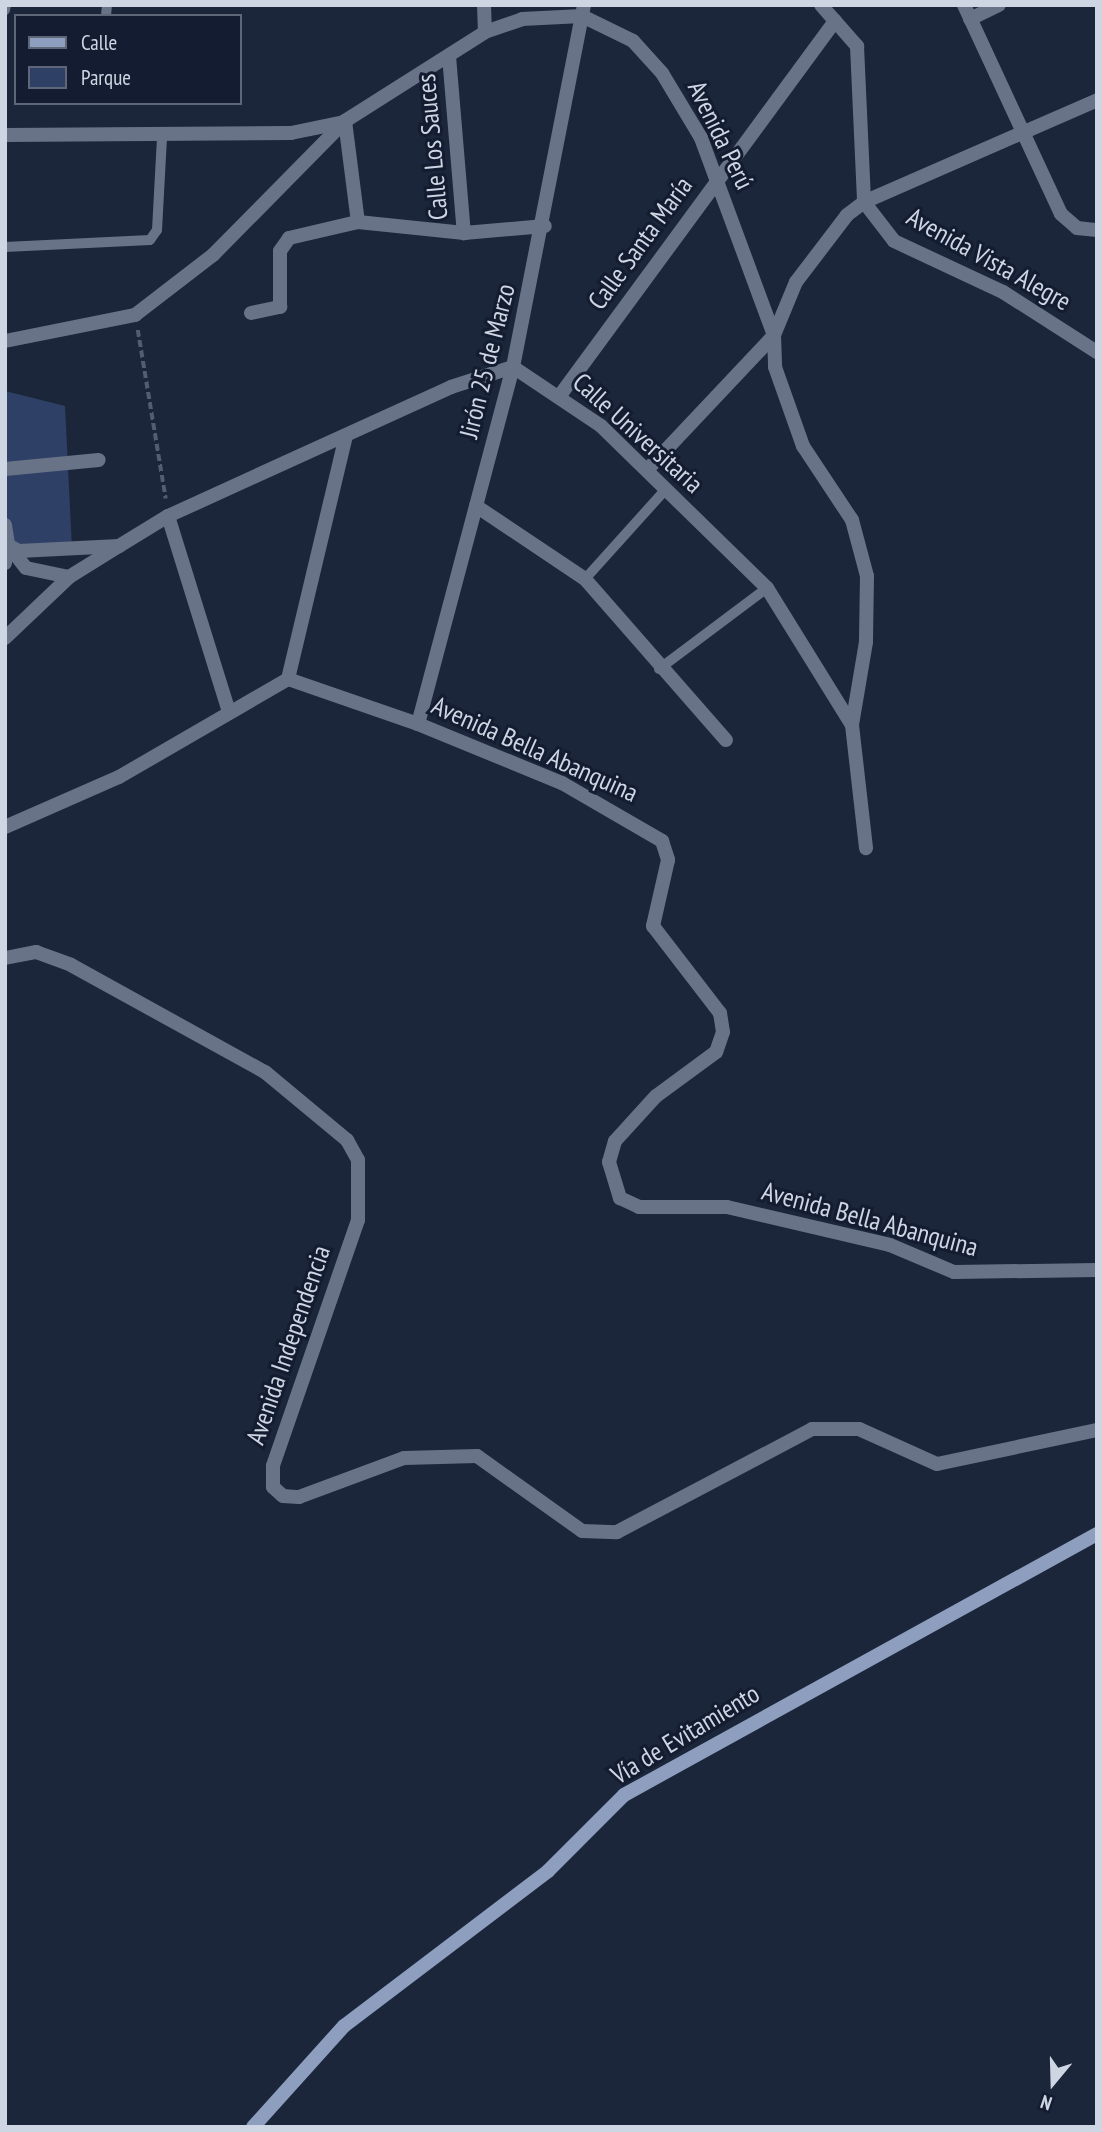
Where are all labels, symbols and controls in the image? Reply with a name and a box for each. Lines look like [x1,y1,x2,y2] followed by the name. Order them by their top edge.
[14,14,242,105] legend
[81,29,117,56] text: Calle
[81,64,131,91] text: Parque
[410,73,454,221] street label: Calle Los Sauces
[681,76,761,194] street label: Avenida Perú
[581,171,699,315] street label: Calle Santa María
[901,201,1077,317] street label: Avenida Vista Alegre
[453,281,521,441] street label: Jirón 25 de Marzo
[567,367,709,499] street label: Calle Universitaria
[427,689,643,809] street label: Avenida Bella Abanquina
[758,1175,982,1263] street label: Avenida Bella Abanquina
[239,1242,337,1448] street label: Avenida Independencia
[605,1677,765,1791] street label: Vía de Evitamiento
[1018,2048,1088,2118] north arrow
[1037,2090,1055,2116] text: N

